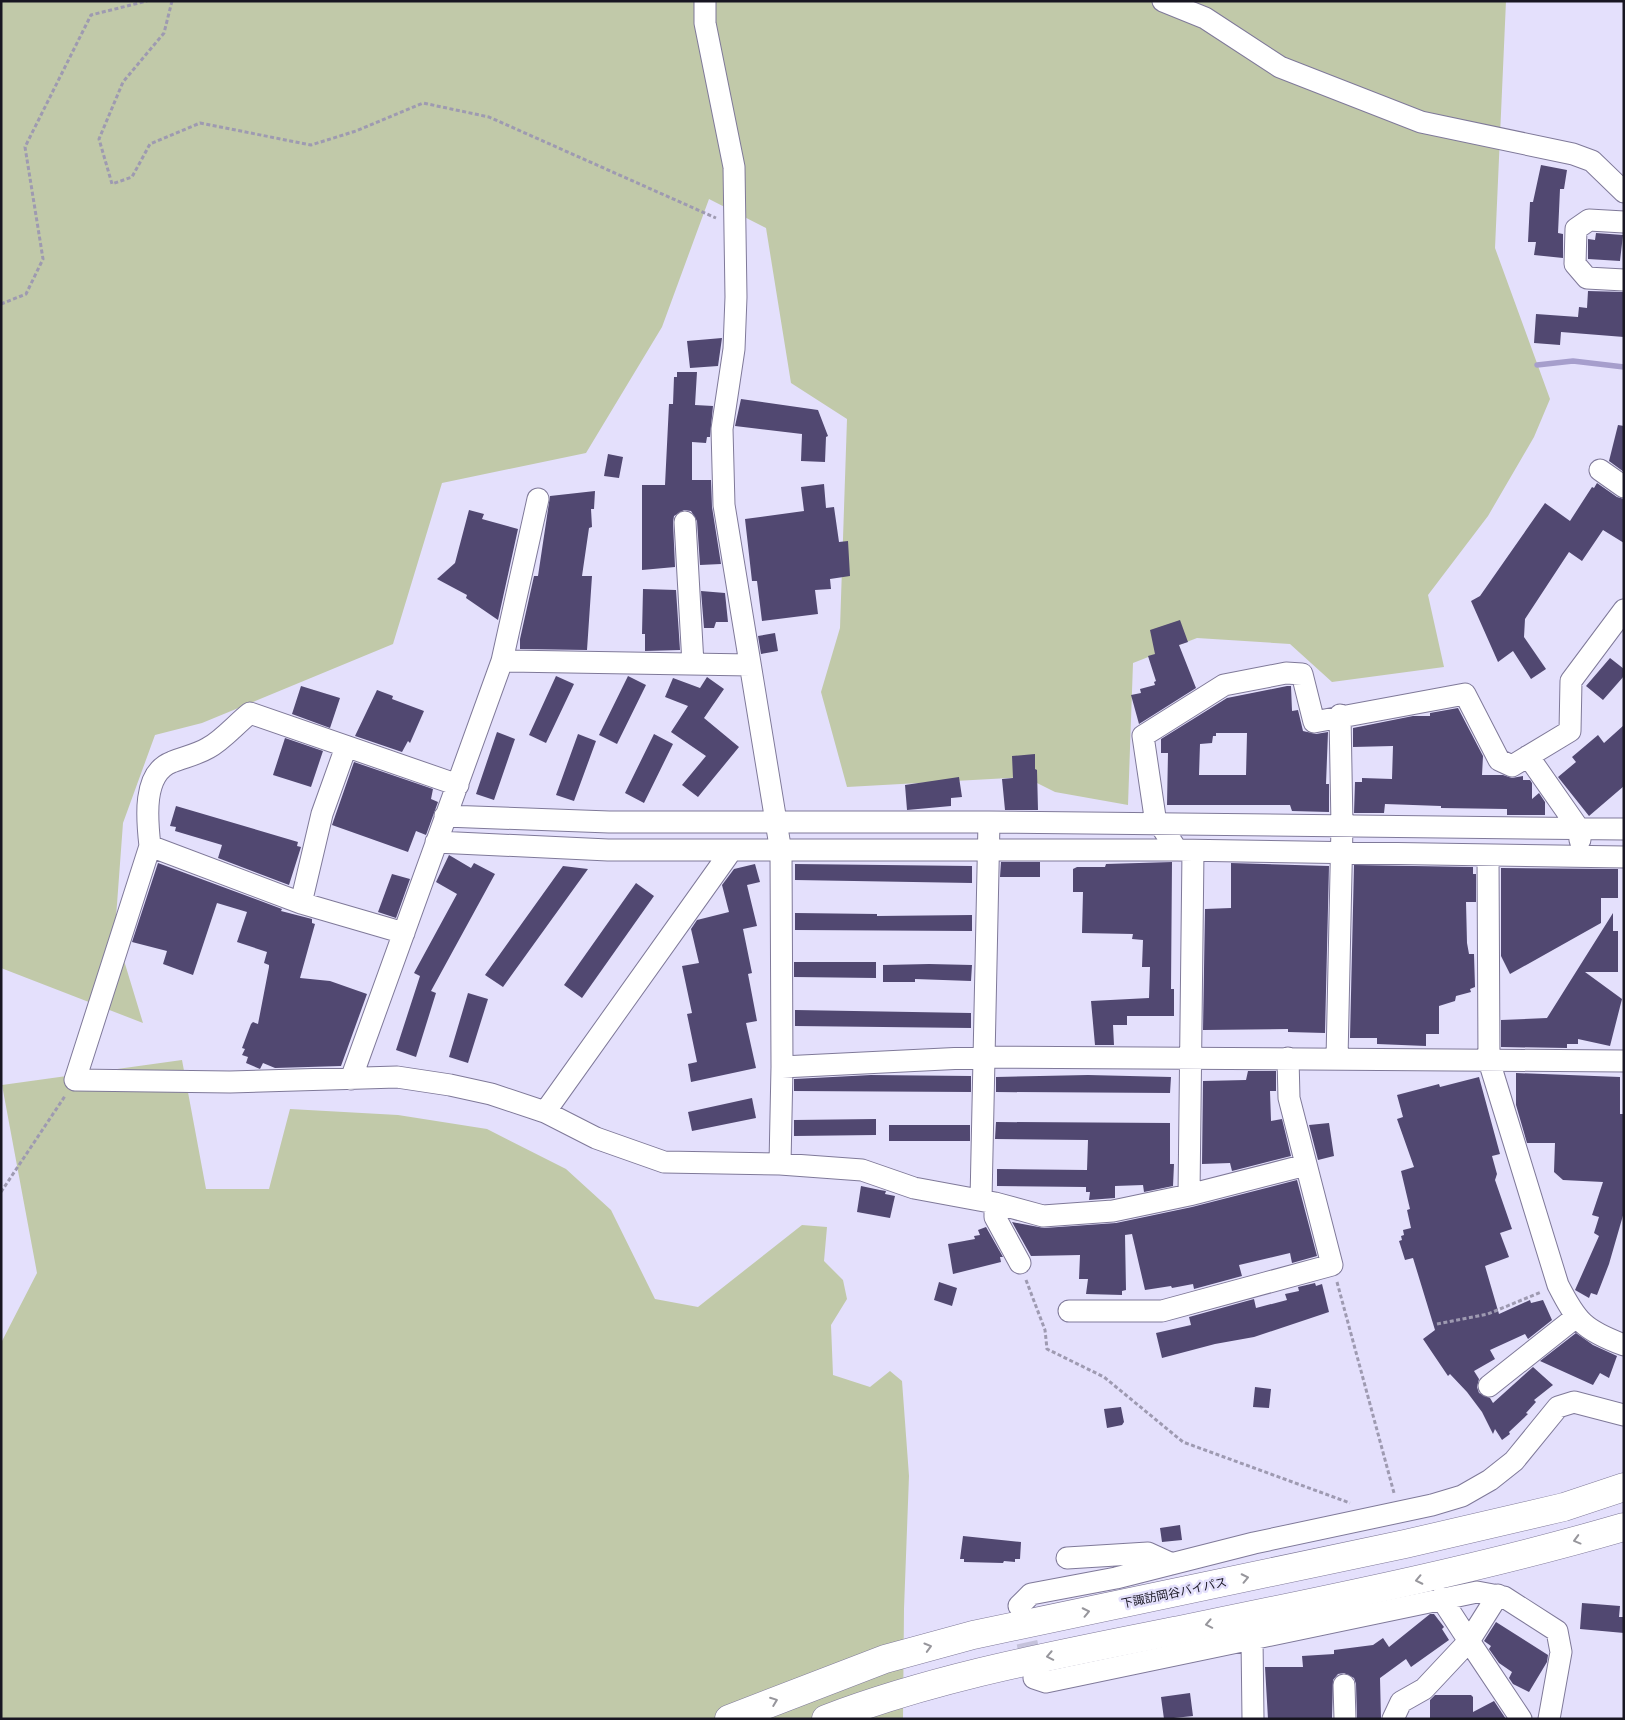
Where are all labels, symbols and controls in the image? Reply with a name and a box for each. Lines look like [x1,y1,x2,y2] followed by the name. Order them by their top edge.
[1573,1535,1581,1545] one-way arrow
[1241,1573,1250,1584] one-way arrow
[1415,1574,1424,1584] one-way arrow
[1120,1575,1228,1611] street label: 下諏訪岡谷バイパス
[1082,1607,1091,1617] one-way arrow
[1204,1618,1213,1629] one-way arrow
[923,1643,931,1653] one-way arrow
[1045,1650,1054,1661] one-way arrow
[770,1697,778,1707] one-way arrow

